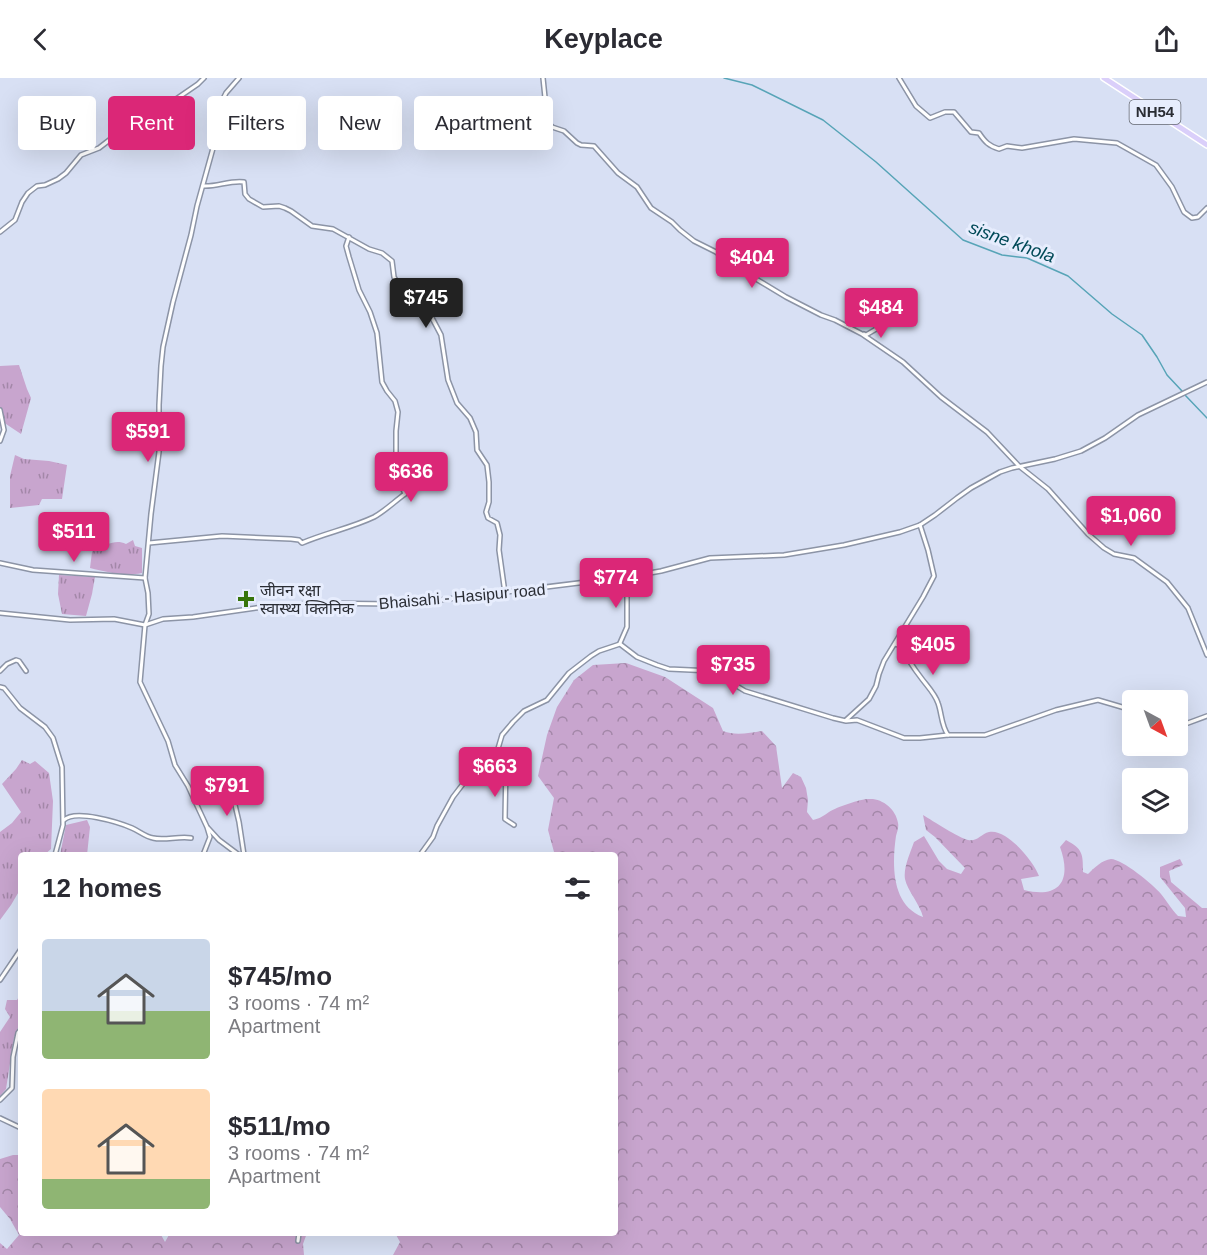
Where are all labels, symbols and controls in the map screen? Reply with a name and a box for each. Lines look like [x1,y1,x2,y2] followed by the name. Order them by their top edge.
[24,23,57,56] icon: back
[1150,23,1183,56] icon: share
[544,24,663,54] text: Keyplace
[18,96,96,150] chip: Buy
[108,96,195,150] chip: Rent
[207,96,306,150] chip: Filters
[318,96,402,150] chip: New
[414,96,553,150] chip: Apartment
[1130,100,1180,124] road number: NH54
[966,217,1058,267] water label: sisne khola
[716,238,788,289] pin: $404
[730,246,774,268] text: $404
[390,278,462,329] pin: $745
[404,286,448,308] text: $745
[845,288,917,339] pin: $484
[859,296,903,318] text: $484
[112,412,184,463] pin: $591
[126,420,170,442] text: $591
[375,452,447,503] pin: $636
[389,460,433,482] text: $636
[1082,496,1180,547] pin: $1,060
[1100,504,1162,526] text: $1,060
[38,512,110,563] pin: $511
[52,520,96,542] text: $511
[580,558,652,609] pin: $774
[594,566,638,588] text: $774
[378,581,546,612] street label: Bhaisahi - Hasipur road
[260,582,355,617] place label: जीवन रक्षा स्वास्थ्य क्लिनिक
[237,590,255,608] marker: जीवन रक्षा स्वास्थ्य क्लिनिक
[897,625,969,676] pin: $405
[911,633,955,655] text: $405
[697,645,769,696] pin: $735
[711,653,755,675] text: $735
[1122,690,1188,756] north arrow
[1122,690,1188,834] map controls
[459,747,531,798] pin: $663
[473,755,517,777] text: $663
[191,766,263,817] pin: $791
[1122,768,1188,834] button: layers
[205,774,249,796] text: $791
[561,872,594,905] icon: filters
[42,873,162,903] text: 12 homes
[228,961,332,991] text: $745/mo
[90,963,162,1035] icon: home
[228,992,369,1014] text: 3 rooms · 74 m²
[228,1015,320,1037] text: Apartment
[228,1111,331,1141] text: $511/mo
[90,1113,162,1185] icon: home
[228,1142,369,1164] text: 3 rooms · 74 m²
[228,1165,320,1187] text: Apartment

